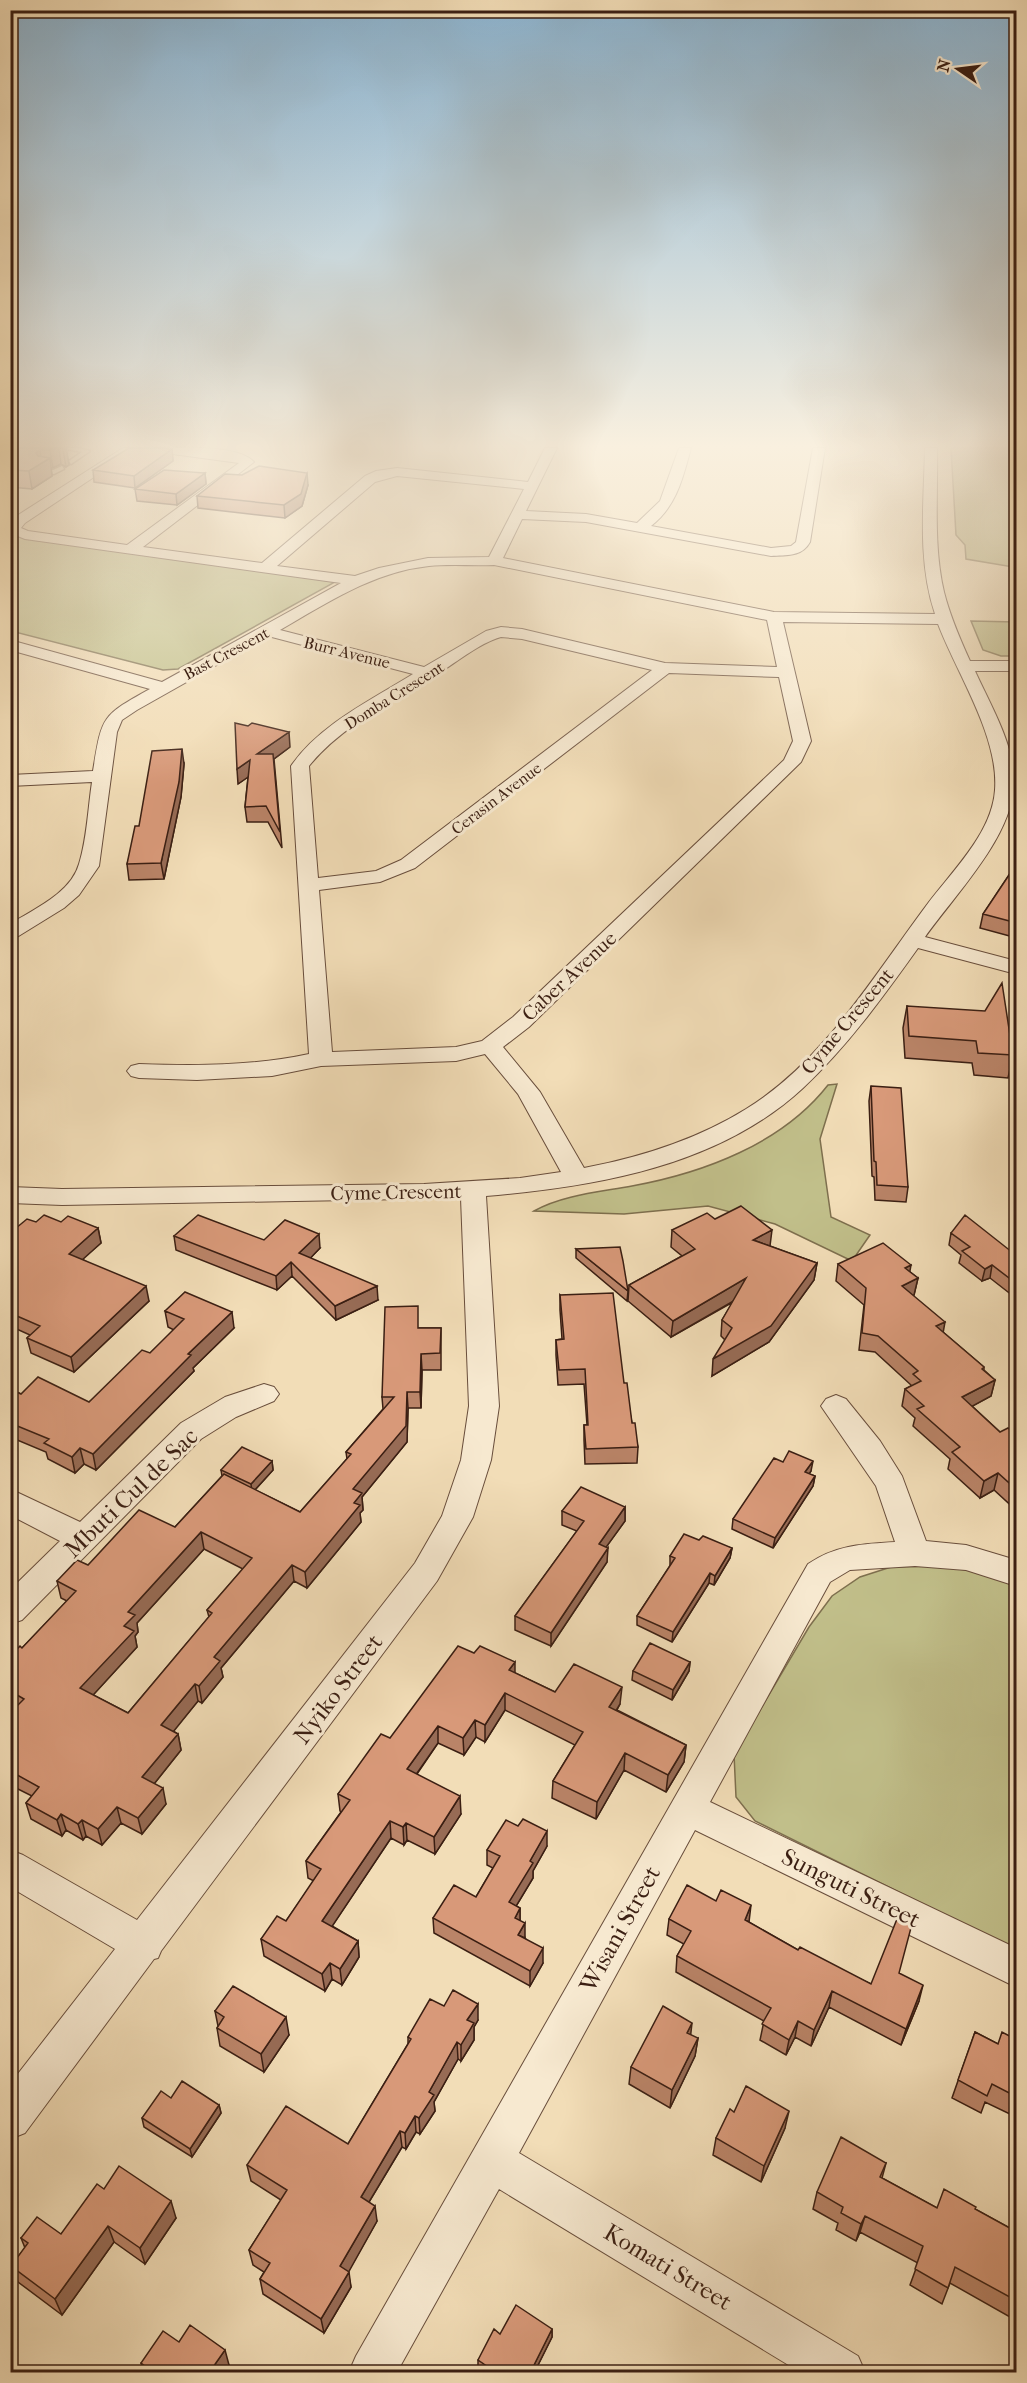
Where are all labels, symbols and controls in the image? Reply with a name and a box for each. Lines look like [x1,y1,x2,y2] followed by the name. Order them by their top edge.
[928,39,988,99] north arrow
[933,56,955,74] text: N
[180,623,272,684] street label: Bast Crescent
[302,633,392,672] street label: Burr Avenue
[341,657,448,734] street label: Domba Crescent
[448,758,545,838] street label: Cerasin Avenue
[517,927,621,1026] street label: Caber Avenue
[796,964,898,1079] street label: Cyme Crescent
[330,1180,462,1205] street label: Cyme Crescent
[59,1422,203,1564] street label: Mbuti Cul de Sac
[288,1628,389,1749] street label: Nyiko Street
[777,1842,925,1934] street label: Sunguti Street
[573,1861,666,1998] street label: Wisani Street
[599,2218,737,2316] street label: Komati Street

